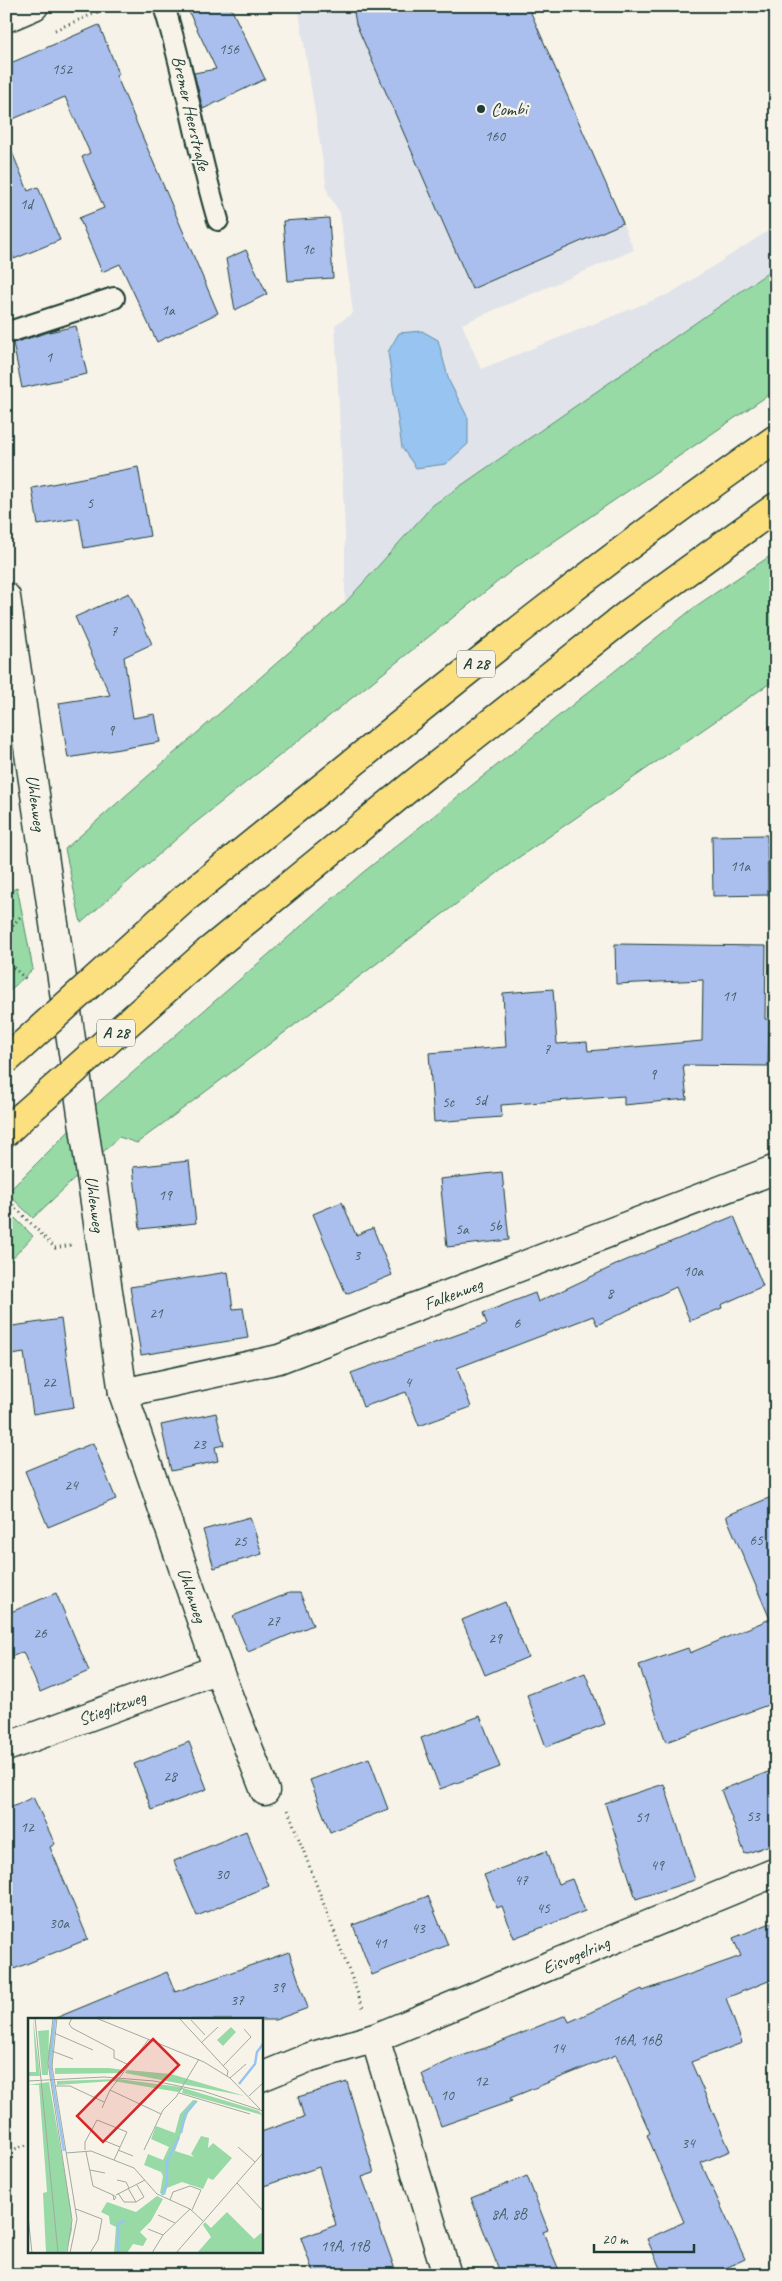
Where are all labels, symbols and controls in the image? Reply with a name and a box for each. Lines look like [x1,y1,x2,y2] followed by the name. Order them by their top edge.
[219,40,240,59] house number: 156
[167,54,215,173] street label: Bremer Heerstraße
[52,60,73,79] house number: 152
[491,98,530,120] place label: Combi
[475,103,487,115] marker: Combi
[485,127,506,146] house number: 160
[20,195,34,214] house number: 1d
[302,240,315,259] house number: 1c
[161,301,176,320] house number: 1a
[46,348,54,367] house number: 1
[87,494,95,513] house number: 5
[111,622,119,641] house number: 7
[457,651,495,678] road number: A 28
[108,721,116,740] house number: 9
[21,774,51,834] street label: Uhlenweg
[730,857,751,876] house number: 11a
[722,987,737,1006] house number: 11
[97,1020,135,1046] road number: A 28
[544,1040,552,1059] house number: 7
[650,1065,658,1084] house number: 9
[474,1091,488,1110] house number: 5d
[442,1093,455,1112] house number: 5c
[80,1175,110,1235] street label: Uhlenweg
[158,1186,173,1205] house number: 19
[488,1217,503,1236] house number: 5b
[455,1220,470,1239] house number: 5a
[354,1246,362,1265] house number: 3
[683,1262,704,1281] house number: 10a
[421,1272,487,1315] street label: Falkenweg
[607,1284,615,1303] house number: 8
[149,1304,164,1323] house number: 21
[514,1314,522,1333] house number: 6
[42,1373,57,1392] house number: 22
[405,1373,413,1392] house number: 4
[192,1435,207,1454] house number: 23
[64,1476,79,1495] house number: 24
[749,1531,764,1550] house number: 65
[233,1532,248,1551] house number: 25
[172,1565,212,1627] street label: Uhlenweg
[266,1612,281,1631] house number: 27
[33,1624,48,1643] house number: 26
[488,1629,503,1648] house number: 29
[75,1685,150,1730] street label: Stieglitzweg
[163,1767,178,1786] house number: 28
[746,1807,761,1826] house number: 53
[635,1808,650,1827] house number: 51
[20,1818,35,1837] house number: 12
[650,1856,665,1875] house number: 49
[215,1865,230,1884] house number: 30
[514,1871,529,1890] house number: 47
[536,1899,551,1918] house number: 45
[49,1914,70,1933] house number: 30a
[411,1919,426,1938] house number: 43
[539,1930,614,1979] street label: Eisvogelring
[373,1934,388,1953] house number: 41
[271,1978,286,1997] house number: 39
[230,1991,245,2010] house number: 37
[28,2018,262,2254] inset map
[613,2031,663,2050] house number: 16A, 16B
[551,2039,566,2058] house number: 14
[474,2072,489,2091] house number: 12
[440,2086,455,2105] house number: 10
[681,2134,696,2153] house number: 34
[491,2205,528,2224] house number: 8A, 8B
[594,2221,694,2253] scale bar
[602,2230,629,2249] text: 20 m
[321,2237,371,2256] house number: 19A, 19B

